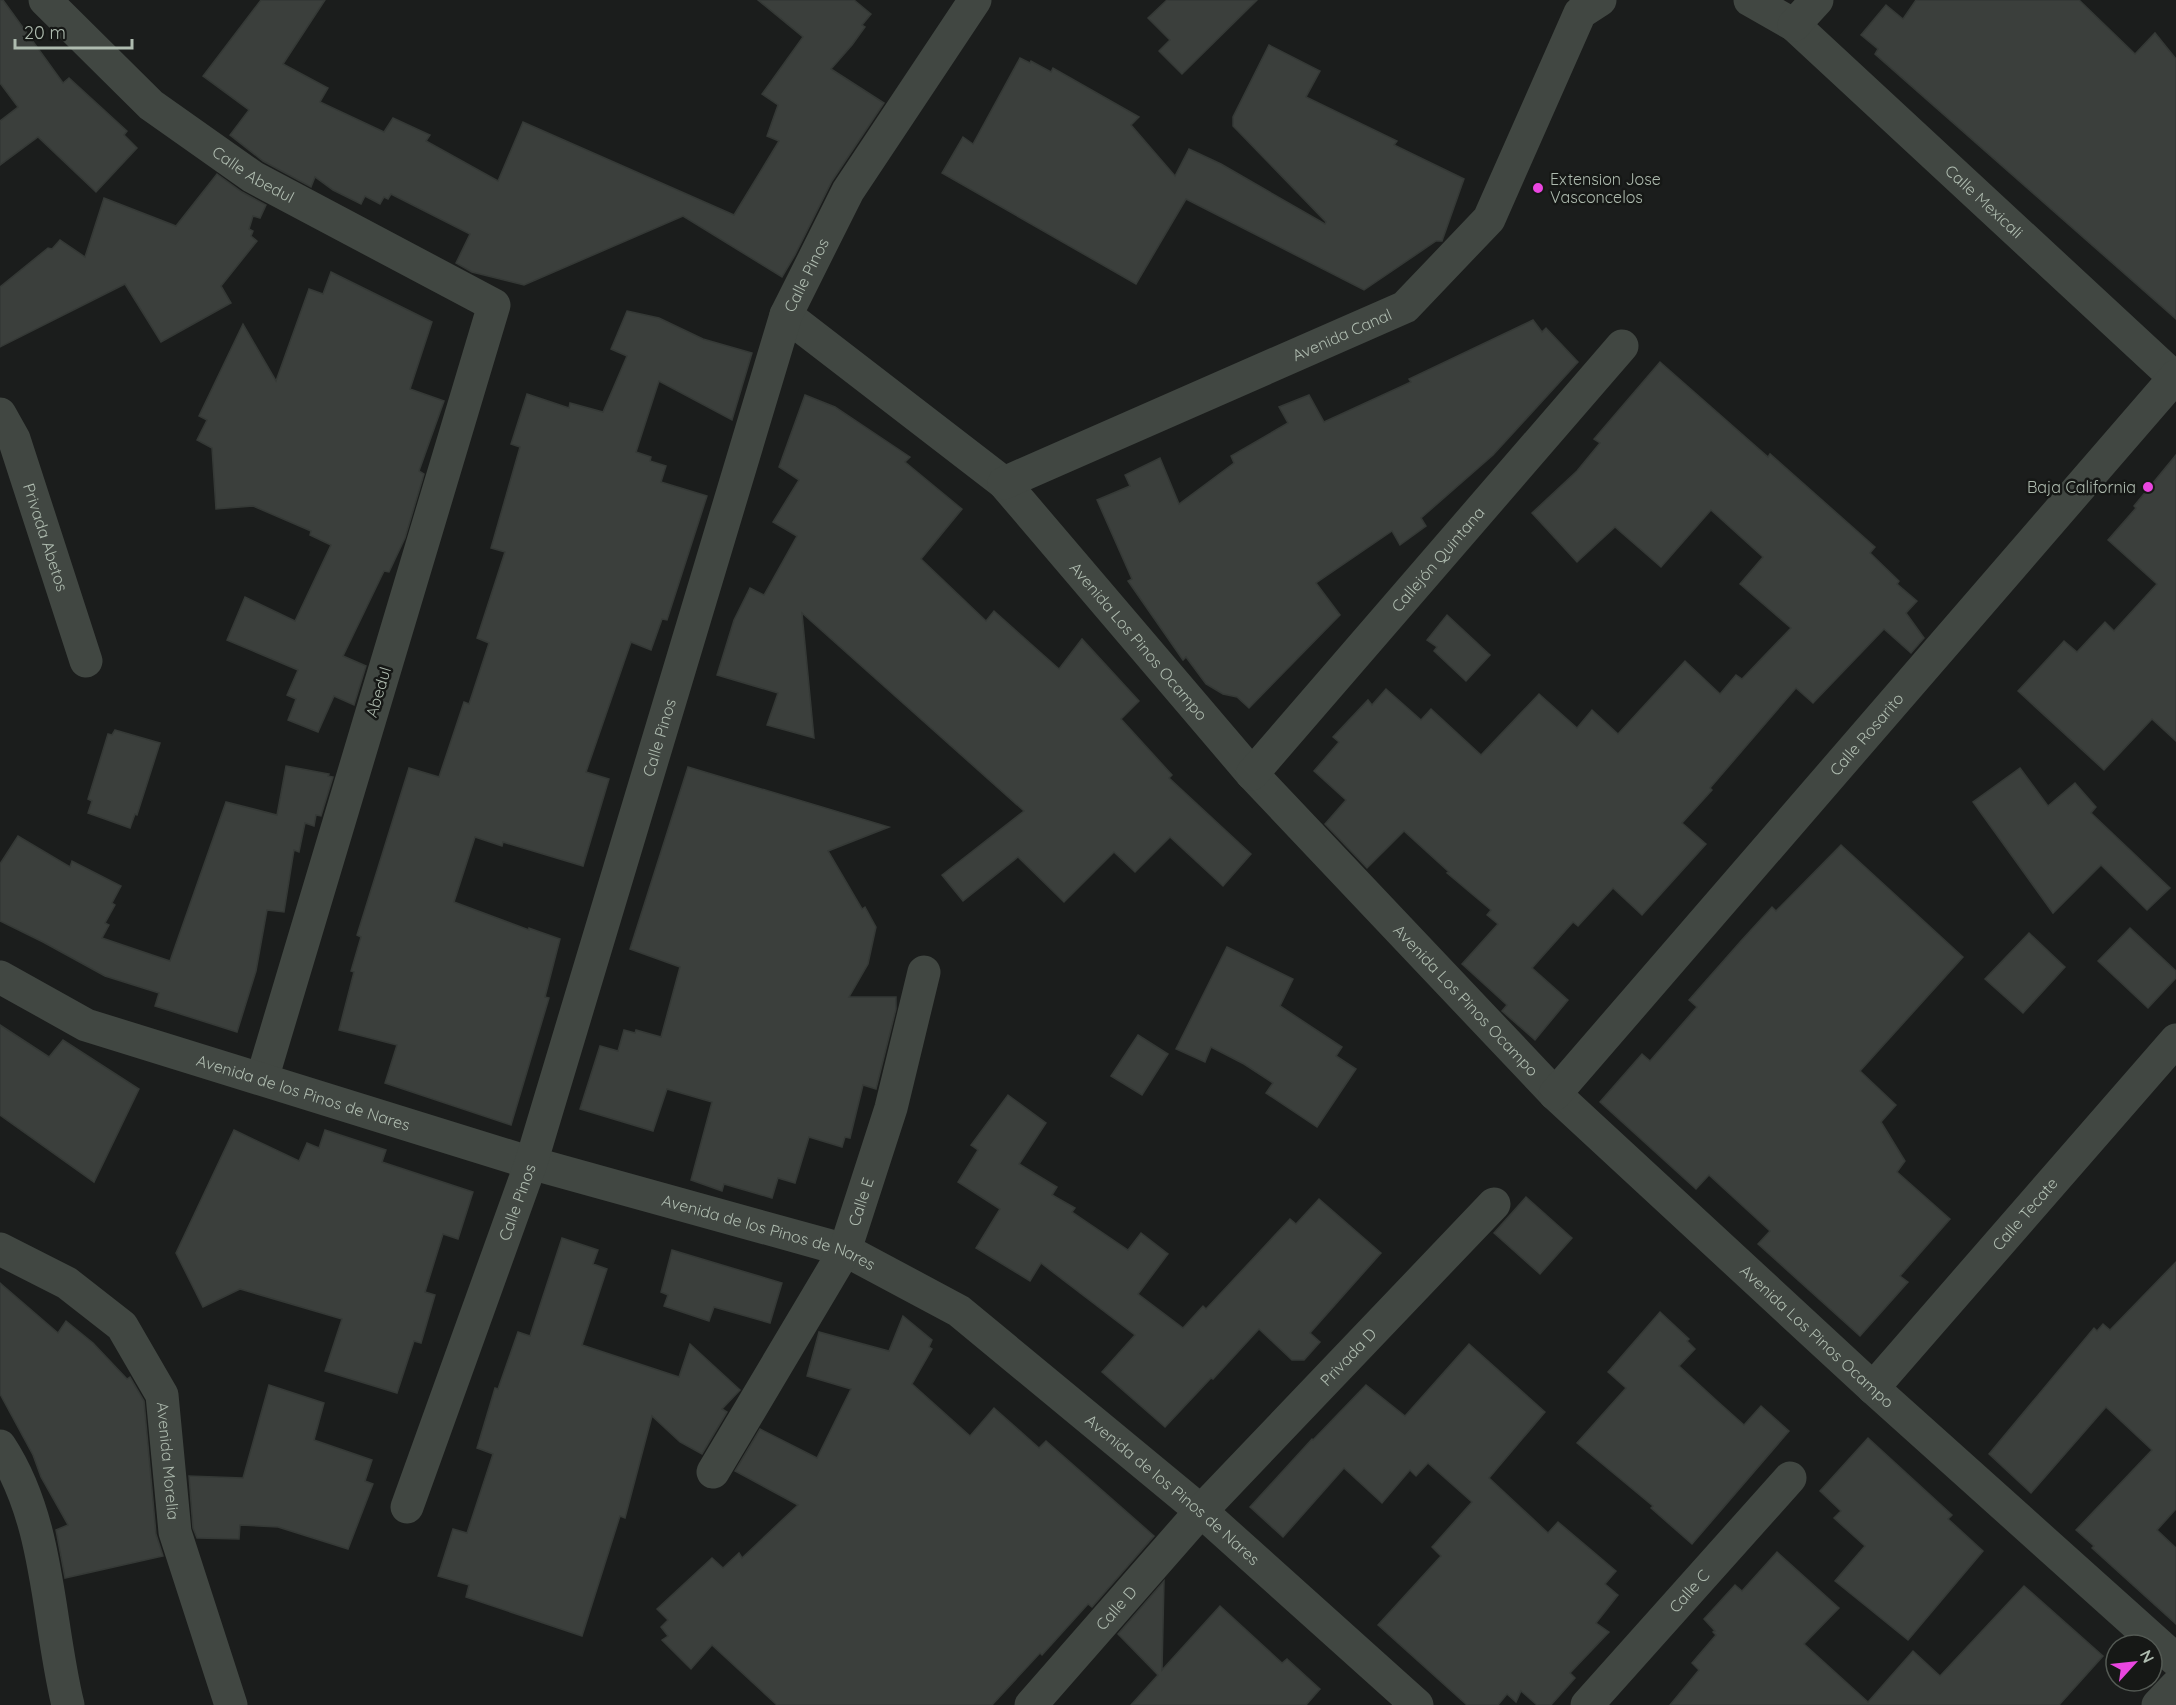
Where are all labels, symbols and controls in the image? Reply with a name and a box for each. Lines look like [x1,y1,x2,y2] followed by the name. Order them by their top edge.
[15,12,132,50] scale bar
[24,21,66,44] text: 20 m
[209,142,298,207] street label: Calle Abedul
[1941,160,2027,242] street label: Calle Mexicali
[1550,169,1661,207] place label: Extension Jose Vasconcelos
[1531,181,1545,195] marker: Extension Jose Vasconcelos
[779,235,833,315] street label: Calle Pinos
[1289,304,1395,365] street label: Avenida Canal
[2027,477,2136,497] place label: Baja California
[2141,480,2155,494] marker: Baja California
[19,481,73,594] street label: Privada Abetos
[1387,503,1489,616] street label: Callejón Quintana
[1066,558,1212,725] street label: Avenida Los Pinos Ocampo
[361,664,395,720] street label: Abedul
[1825,688,1908,780] street label: Calle Rosarito
[638,696,680,779] street label: Calle Pinos
[1389,920,1543,1080] street label: Avenida Los Pinos Ocampo
[194,1050,413,1135] street label: Avenida de los Pinos de Nares
[494,1161,540,1243] street label: Calle Pinos
[1988,1173,2062,1254] street label: Calle Tecate
[843,1175,878,1229] street label: Calle E
[660,1190,879,1274] street label: Avenida de los Pinos de Nares
[1736,1260,1898,1412] street label: Avenida Los Pinos Ocampo
[1316,1324,1380,1390] street label: Privada D
[153,1401,184,1521] street label: Avenida Morelia
[1081,1410,1264,1569] street label: Avenida de los Pinos de Nares
[1664,1565,1714,1617] street label: Calle C
[1091,1582,1141,1634] street label: Calle D
[2104,1633,2164,1693] north arrow
[2136,1646,2159,1666] text: N

